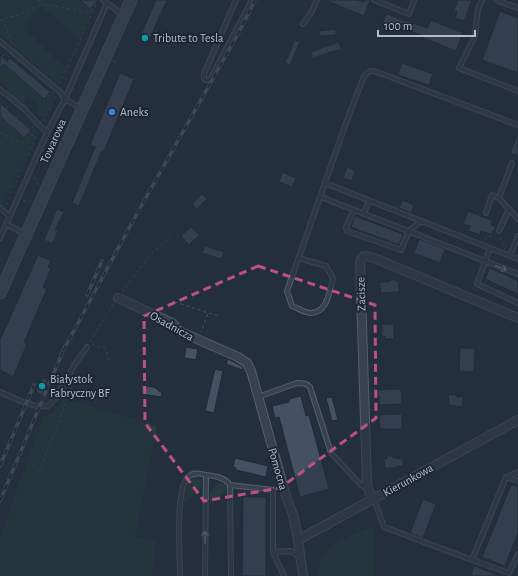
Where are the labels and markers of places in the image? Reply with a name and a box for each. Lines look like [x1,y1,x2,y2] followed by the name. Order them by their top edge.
[153,32,224,44] place label: Tribute to Tesla
[140,33,150,43] marker: Tribute to Tesla
[120,106,148,118] place label: Aneks
[107,107,117,117] marker: Aneks
[50,373,111,400] place label: Białystok Fabryczny BF
[37,381,47,391] marker: Białystok Fabryczny BF

